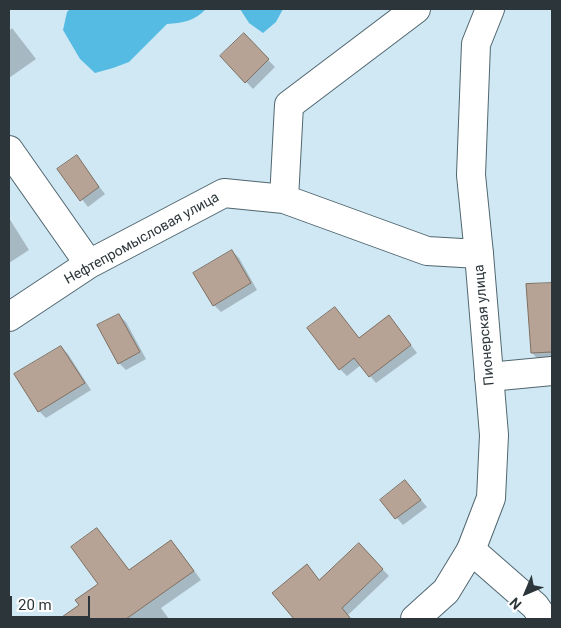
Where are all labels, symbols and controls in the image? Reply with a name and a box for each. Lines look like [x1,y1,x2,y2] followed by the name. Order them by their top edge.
[62,189,222,289] street label: Нефтепромысловая улица
[471,264,499,386] street label: Пионерская улица
[501,568,551,618] north arrow
[12,586,92,618] scale bar
[506,594,525,613] text: N
[18,596,52,614] text: 20 m

